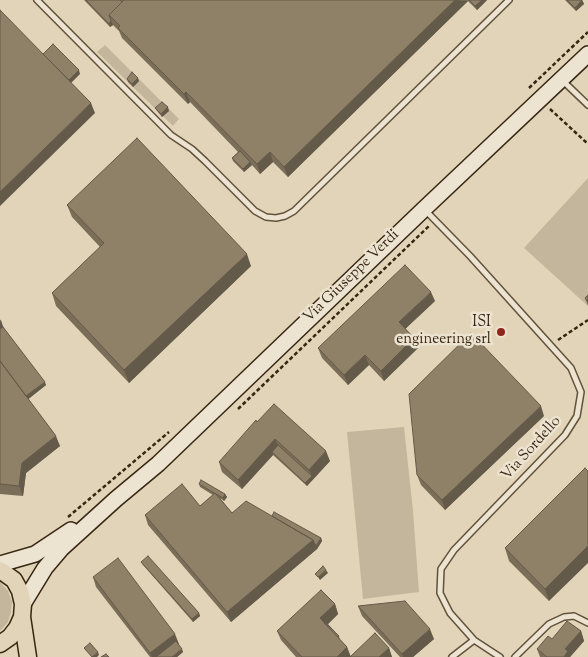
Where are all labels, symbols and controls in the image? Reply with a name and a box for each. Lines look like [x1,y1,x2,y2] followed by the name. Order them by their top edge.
[300,227,404,327] street label: Via Giuseppe Verdi
[396,314,491,349] place label: ISI engineering srl
[495,326,507,338] marker: ISI engineering srl
[499,413,565,485] street label: Via Sordello

